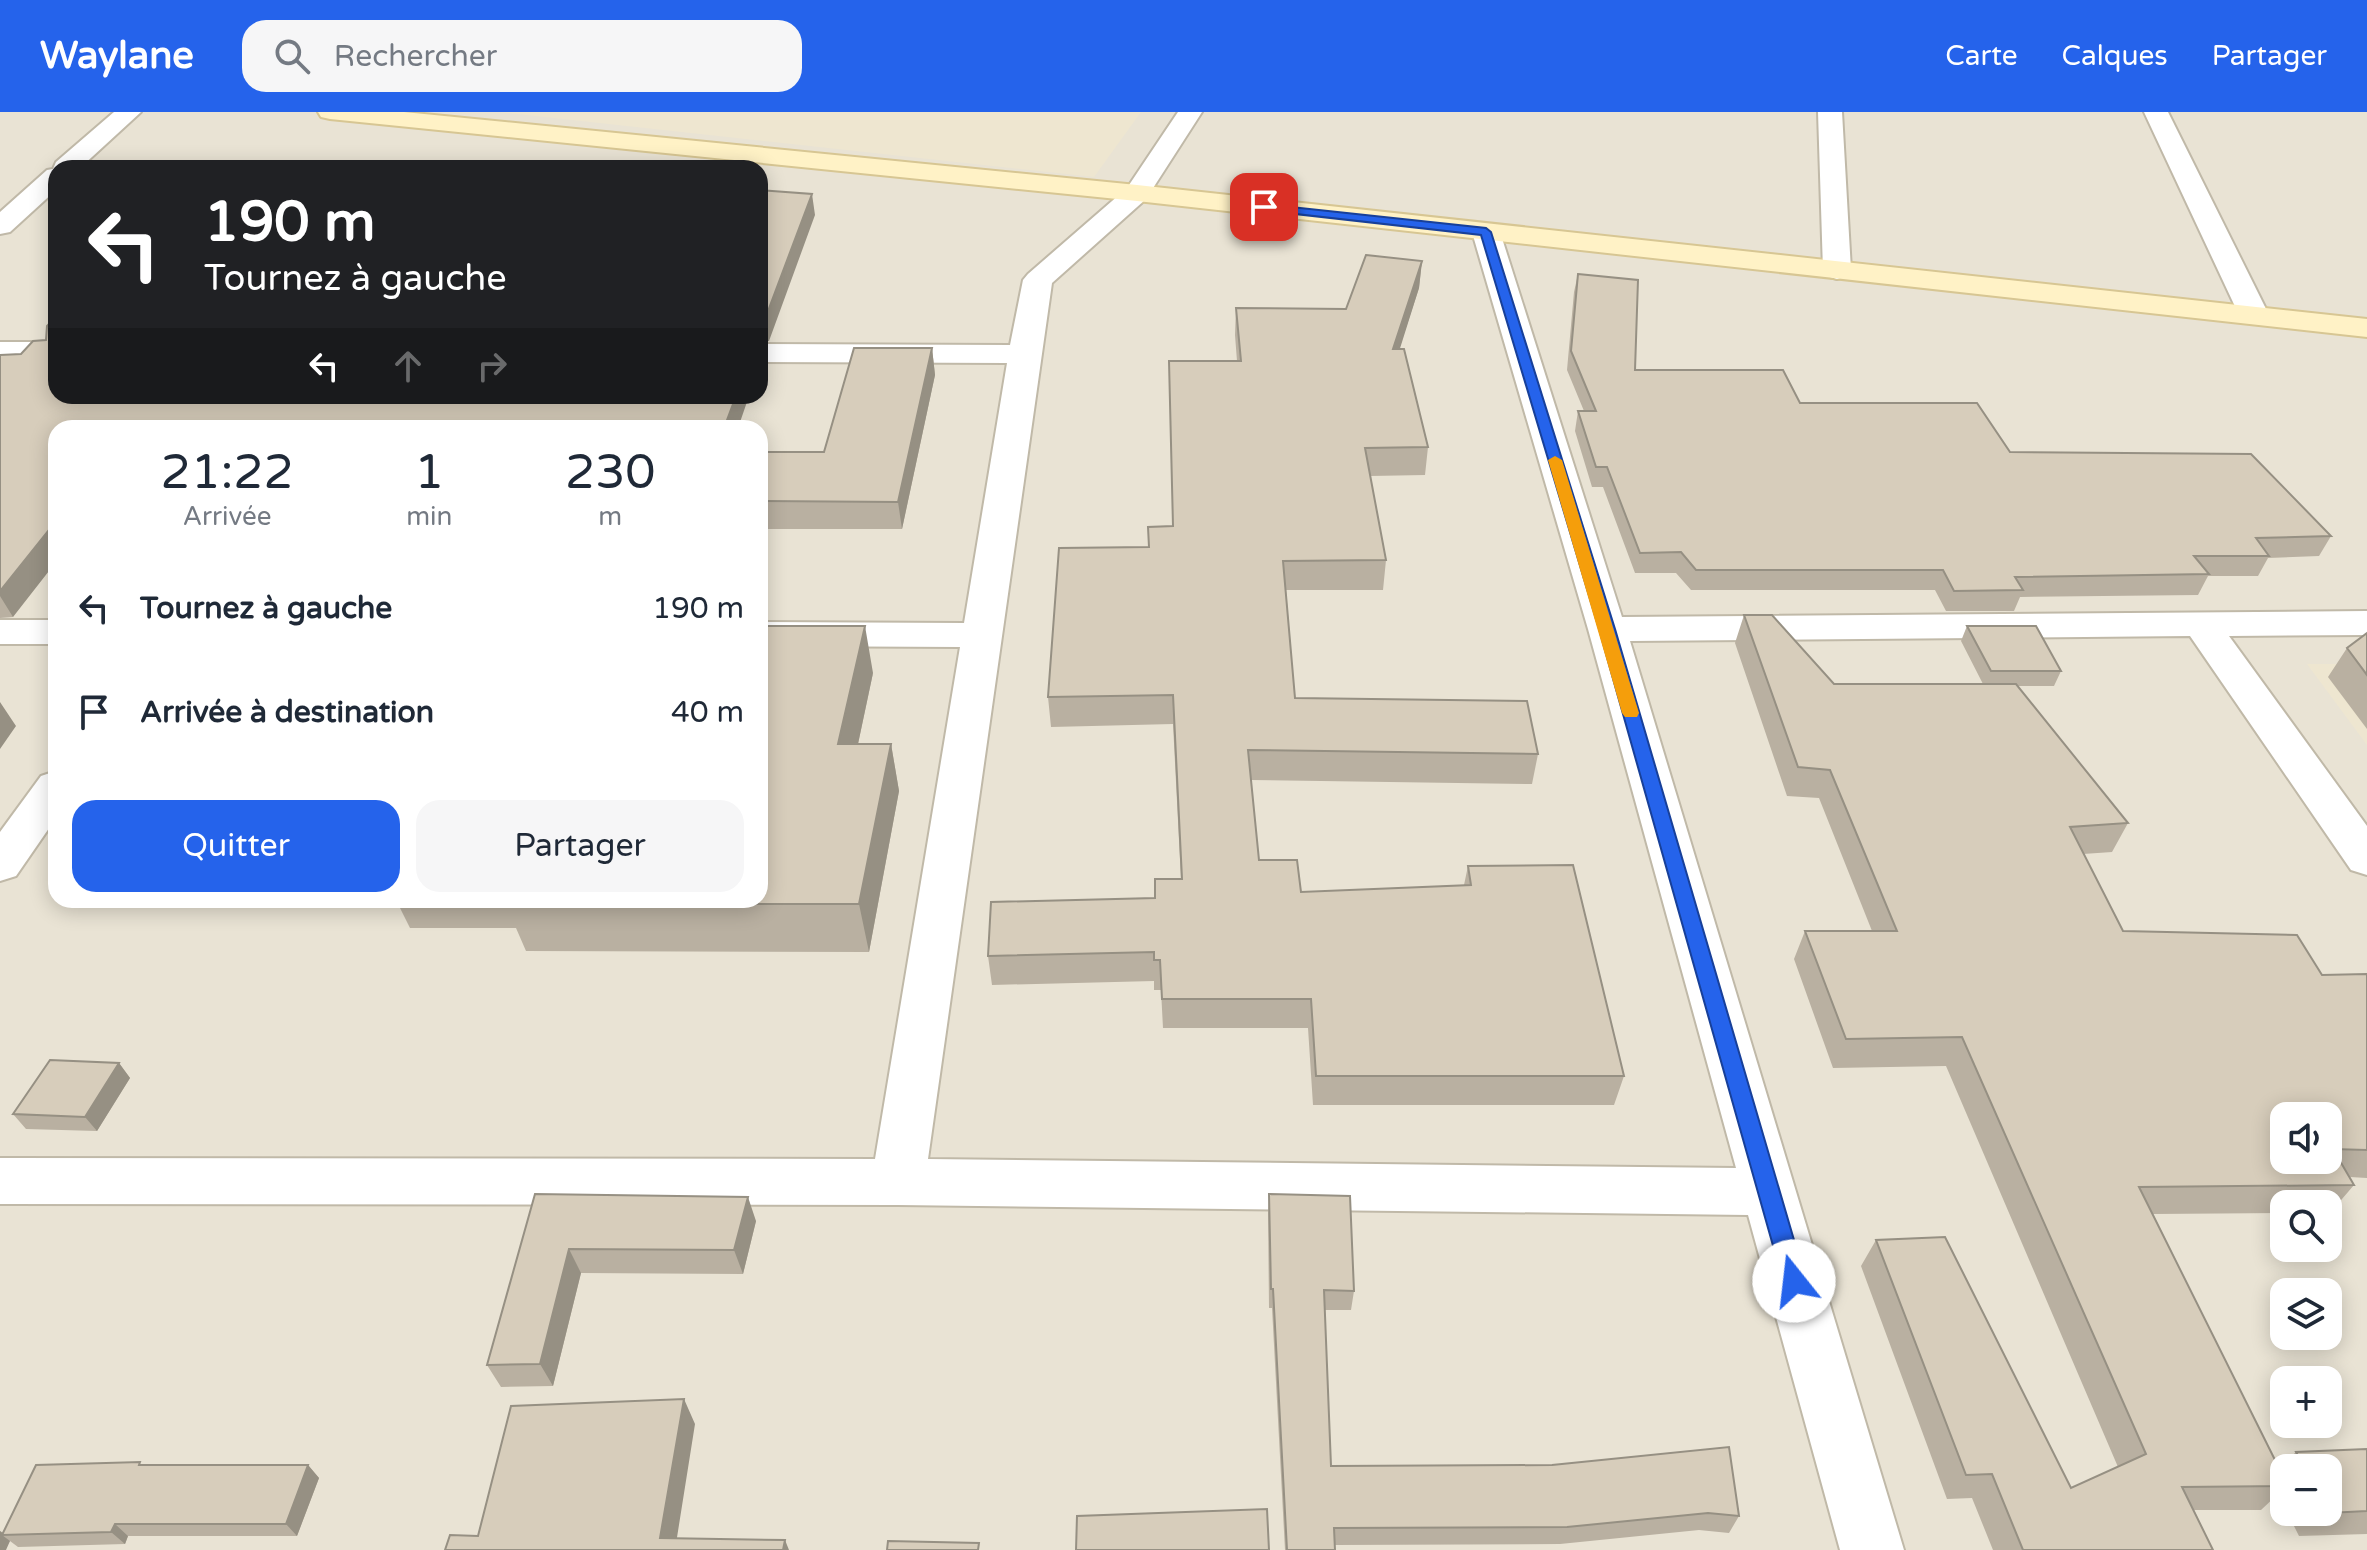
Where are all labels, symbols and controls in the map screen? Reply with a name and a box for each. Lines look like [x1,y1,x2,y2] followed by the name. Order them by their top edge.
[242,20,802,92] search box
[40,33,194,79] text: Waylane
[270,34,314,78] icon: search
[334,38,497,75] text: Rechercher
[1945,39,2018,73] text: Carte
[2062,39,2168,73] text: Calques
[2212,39,2327,73] text: Partager
[1230,173,1298,241] pin
[1242,185,1286,229] icon: arrive
[204,189,375,256] text: 190 m
[72,192,176,296] icon: left
[204,257,507,300] text: Tournez à gauche
[302,344,346,388] icon: left
[386,344,430,388] icon: ahead
[470,344,514,388] icon: right
[161,444,294,502] text: 21:22
[414,444,444,502] text: 1
[565,444,655,502] text: 230
[183,501,271,532] text: Arrivée
[406,501,452,532] text: min
[598,501,622,532] text: m
[72,586,116,630] icon: left
[140,590,392,627] text: Tournez à gauche
[652,590,744,627] text: 190 m
[72,690,116,734] icon: arrive
[140,694,434,731] text: Arrivée à destination
[671,694,744,731] text: 40 m
[72,800,400,892] button: Quitter
[416,800,744,892] button: Partager
[2270,1102,2342,1526] map controls
[2270,1102,2342,1174] button: sound
[2270,1190,2342,1262] button: search
[1752,1239,1836,1323] position arrow
[2270,1278,2342,1350] button: layers
[2270,1366,2342,1438] button: +
[2270,1454,2342,1526] button: −

